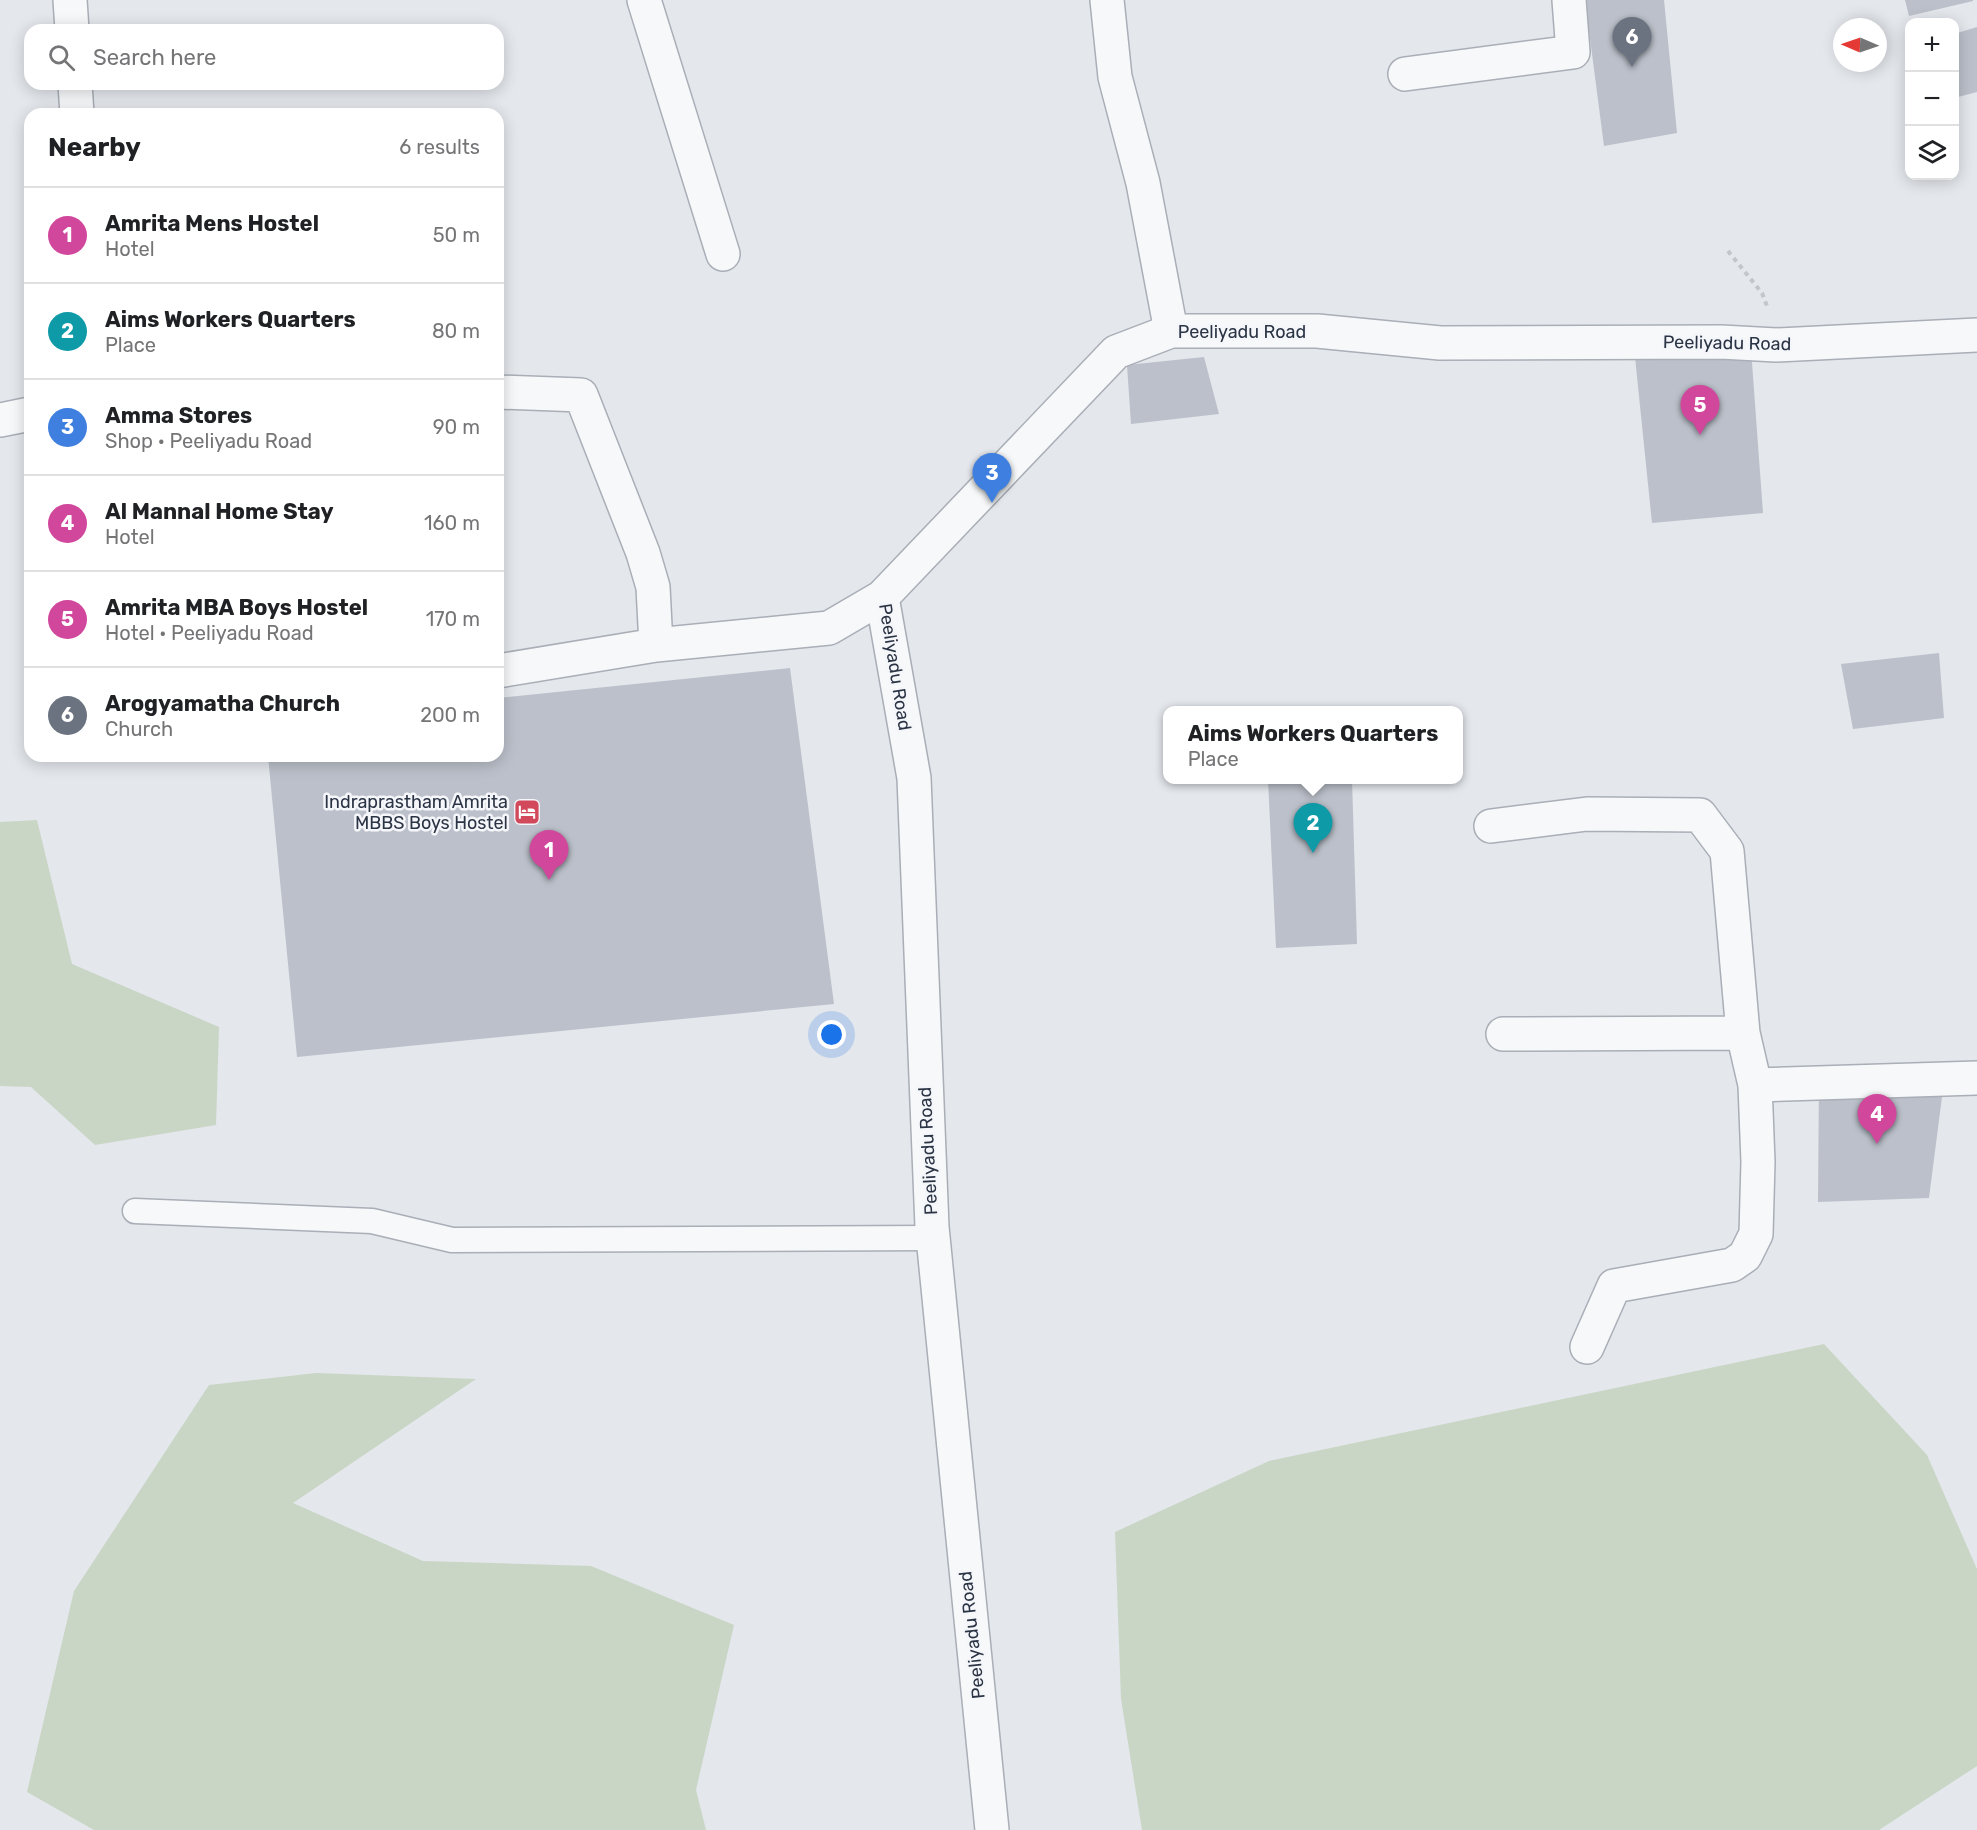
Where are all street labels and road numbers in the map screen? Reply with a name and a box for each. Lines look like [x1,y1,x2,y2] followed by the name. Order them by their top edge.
[1178,321,1306,343] street label: Peeliyadu Road
[1663,331,1791,355] street label: Peeliyadu Road
[874,602,916,732] street label: Peeliyadu Road
[914,1086,942,1216] street label: Peeliyadu Road
[954,1570,990,1700] street label: Peeliyadu Road

